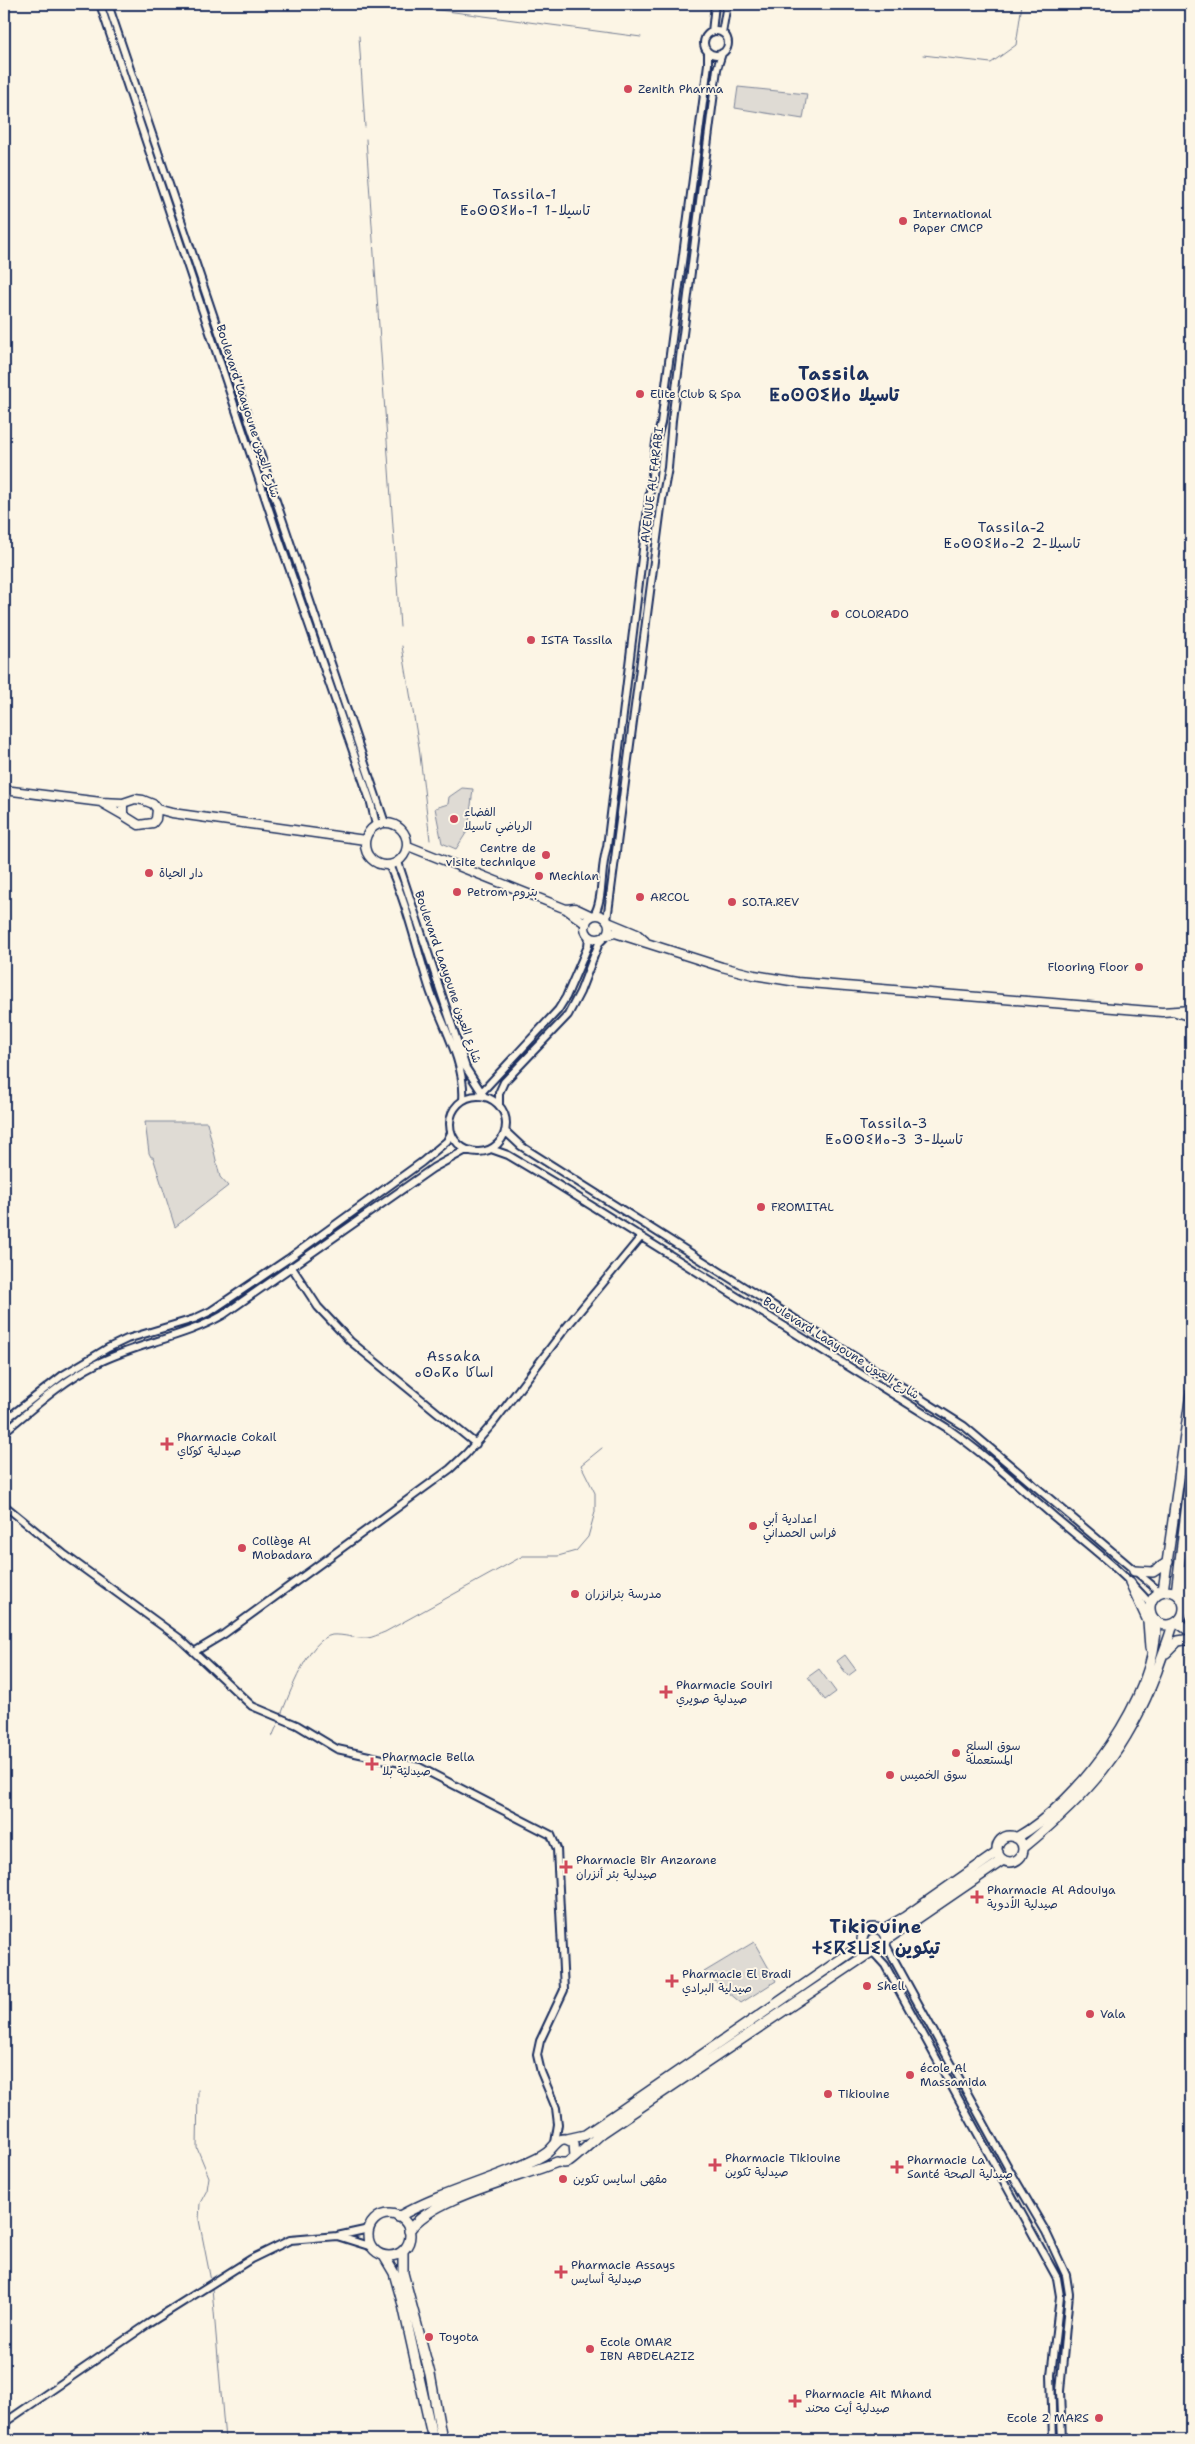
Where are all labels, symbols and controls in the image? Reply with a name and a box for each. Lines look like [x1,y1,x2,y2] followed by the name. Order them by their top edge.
[638,81,724,97] place label: Zenith Pharma
[622,83,634,95] marker: Zenith Pharma
[460,185,591,219] district label: Tassila-1 ⵟⴰⵙⵙⵉⵍⴰ-1 1-تاسيلا
[913,206,992,236] place label: International Paper CMCP
[897,215,909,227] marker: International Paper CMCP
[211,322,284,500] street label: Boulevard Laayoune شارع العيون
[769,362,900,407] district label: Tassila ⵟⴰⵙⵙⵉⵍⴰ تاسيلا
[650,386,741,402] place label: Elite Club & Spa
[634,388,646,400] marker: Elite Club & Spa
[637,426,667,544] street label: AVENUE AL FARABI
[944,518,1081,552] district label: Tassila-2 ⵟⴰⵙⵙⵉⵍⴰ-2 2-تاسيلا
[845,606,909,622] place label: COLORADO
[829,608,841,620] marker: COLORADO
[541,632,613,648] place label: ISTA Tassila
[525,634,537,646] marker: ISTA Tassila
[464,804,532,837] place label: الفضاء الرياضي تاسيلا
[448,813,460,825] marker: الفضاء الرياضي تاسيلا
[446,840,536,870] place label: Centre de visite technique
[540,849,552,861] marker: Centre de visite technique
[159,865,203,881] place label: دار الحياة
[143,867,155,879] marker: دار الحياة
[549,868,599,884] place label: Mechlan
[533,870,545,882] marker: Mechlan
[467,884,538,901] place label: Petrom بتروم
[451,886,463,898] marker: Petrom بتروم
[410,889,485,1066] street label: Boulevard Laayoune شارع العيون
[650,889,690,905] place label: ARCOL
[634,891,646,903] marker: ARCOL
[742,894,799,910] place label: SO.TA.REV
[726,896,738,908] marker: SO.TA.REV
[1047,959,1129,975] place label: Flooring Floor
[1133,961,1145,973] marker: Flooring Floor
[825,1114,964,1148] district label: Tassila-3 ⵟⴰⵙⵙⵉⵍⴰ-3 3-تاسيلا
[771,1199,834,1215] place label: FROMITAL
[755,1201,767,1213] marker: FROMITAL
[759,1293,922,1404] street label: Boulevard Laayoune شارع العيون
[415,1347,493,1381] district label: Assaka ⴰⵙⴰⴽⴰ اساكا
[177,1429,277,1460] place label: Pharmacie Cokail صيدلية كوكاي
[161,1438,173,1450] marker: Pharmacie Cokail صيدلية كوكاي
[763,1511,836,1544] place label: اعدادية أبي فراس الحمداني
[747,1520,759,1532] marker: اعدادية أبي فراس الحمداني
[252,1533,313,1563] place label: Collège Al Mobadara
[236,1542,248,1554] marker: Collège Al Mobadara
[585,1586,662,1602] place label: مدرسة بئرانزران
[569,1588,581,1600] marker: مدرسة بئرانزران
[676,1677,773,1708] place label: Pharmacie Souiri صيدلية صويري
[660,1686,672,1698] marker: Pharmacie Souiri صيدلية صويري
[966,1738,1021,1768] place label: سوق السلع المستعملة
[950,1747,962,1759] marker: سوق السلع المستعملة
[382,1749,475,1779] place label: Pharmacie Bella صيدلية بلا
[366,1758,378,1770] marker: Pharmacie Bella صيدلية بلا
[900,1767,967,1783] place label: سوق الخميس
[884,1769,896,1781] marker: سوق الخميس
[576,1852,717,1882] place label: Pharmacie Bir Anzarane صيدلية بئر أنزران
[560,1861,572,1873] marker: Pharmacie Bir Anzarane صيدلية بئر أنزران
[987,1882,1116,1912] place label: Pharmacie Al Adouiya صيدلية الأدوية
[971,1891,983,1903] marker: Pharmacie Al Adouiya صيدلية الأدوية
[812,1915,941,1960] district label: Tikiouine ⵜⵉⴽⵉⵡⵉⵏ تيكوين
[682,1966,791,1997] place label: Pharmacie El Bradi صيدلية البرادي
[666,1975,678,1987] marker: Pharmacie El Bradi صيدلية البرادي
[877,1978,905,1994] place label: Shell
[861,1980,873,1992] marker: Shell
[1100,2006,1126,2022] place label: Vala
[1084,2008,1096,2020] marker: Vala
[920,2060,987,2090] place label: école Al Massamida
[904,2069,916,2081] marker: école Al Massamida
[838,2086,890,2102] place label: Tikiouine
[822,2088,834,2100] marker: Tikiouine
[725,2150,841,2180] place label: Pharmacie Tikiouine صيدلية تكوين
[907,2152,1013,2182] place label: Pharmacie La Santé صيدلية الصحة
[709,2159,721,2171] marker: Pharmacie Tikiouine صيدلية تكوين
[891,2161,903,2173] marker: Pharmacie La Santé صيدلية الصحة
[573,2171,667,2187] place label: مقهى اسايس تكوين
[557,2173,569,2185] marker: مقهى اسايس تكوين
[571,2257,675,2287] place label: Pharmacie Assays صيدلية أسايس
[555,2266,567,2278] marker: Pharmacie Assays صيدلية أسايس
[439,2329,479,2345] place label: Toyota
[423,2331,435,2343] marker: Toyota
[600,2334,695,2364] place label: Ecole OMAR IBN ABDELAZIZ
[584,2343,596,2355] marker: Ecole OMAR IBN ABDELAZIZ
[805,2386,932,2416] place label: Pharmacie Ait Mhand صيدلية أيت محند
[789,2395,801,2407] marker: Pharmacie Ait Mhand صيدلية أيت محند
[1007,2410,1089,2426] place label: Ecole 2 MARS
[1093,2412,1105,2424] marker: Ecole 2 MARS

